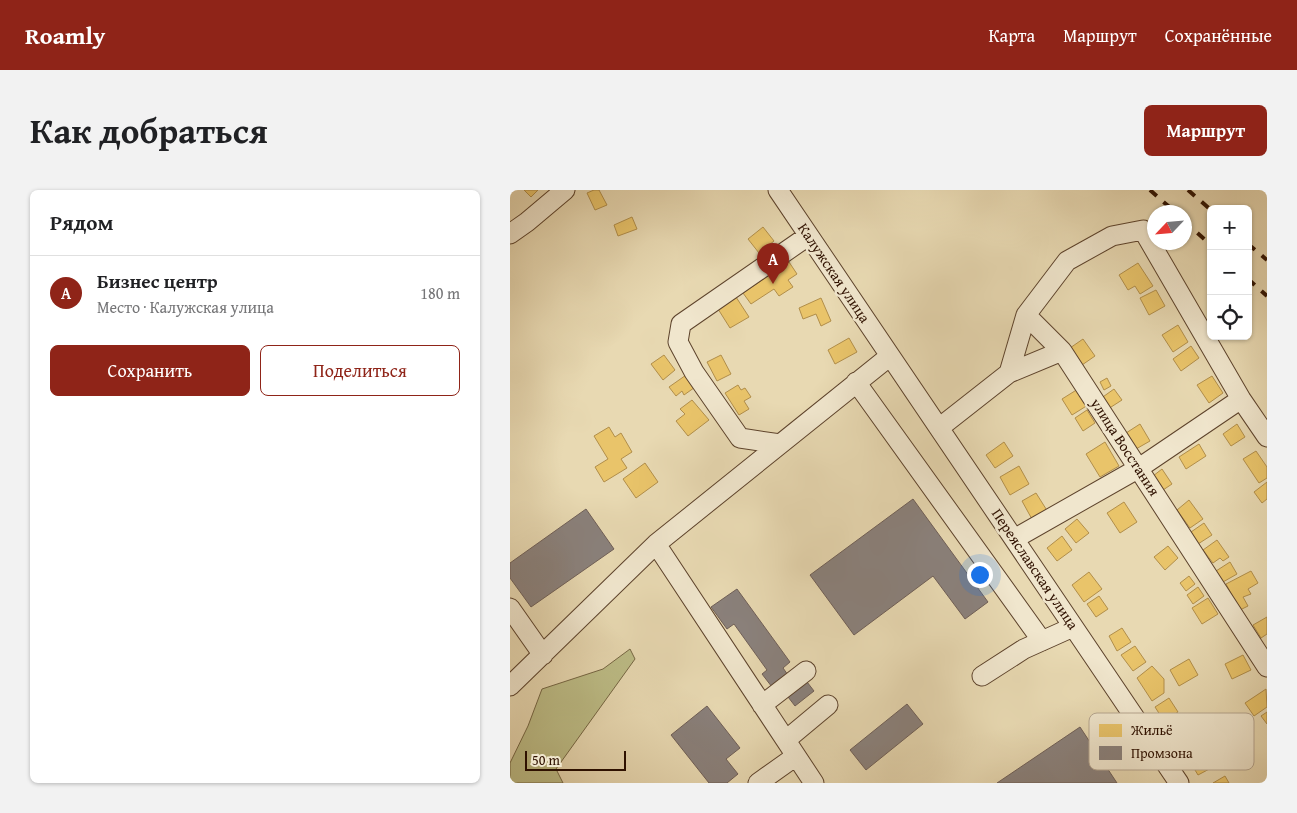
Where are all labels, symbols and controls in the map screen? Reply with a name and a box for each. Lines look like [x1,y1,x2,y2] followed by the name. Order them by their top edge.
[25,18,105,53] text: Roamly
[989,22,1035,49] text: Карта
[1063,22,1137,49] text: Маршрут
[1165,22,1272,49] text: Сохранённые
[30,105,268,156] text: Как добраться
[1144,105,1267,156] button: Маршрут
[1147,205,1192,250] north arrow
[1207,205,1252,340] map controls
[1207,205,1252,250] button: +
[50,207,113,238] text: Рядом
[793,219,876,327] street label: Калужская улица
[757,243,789,284] pin: A
[1207,250,1252,295] button: −
[97,267,218,295] text: Бизнес центр
[61,281,71,305] text: A
[420,281,460,305] text: 180 m
[97,295,274,319] text: Место · Калужская улица
[1207,295,1252,340] button: locate
[50,345,250,396] button: Сохранить
[260,345,460,396] button: Поделиться
[1085,393,1165,500] street label: улица Восстания
[987,504,1084,634] street label: Переяславская улица
[967,562,993,588] your location
[1089,713,1254,770] legend
[1130,720,1173,740] text: Жильё
[1131,743,1193,763] text: Промзона
[525,748,626,771] scale bar
[532,750,560,770] text: 50 m

